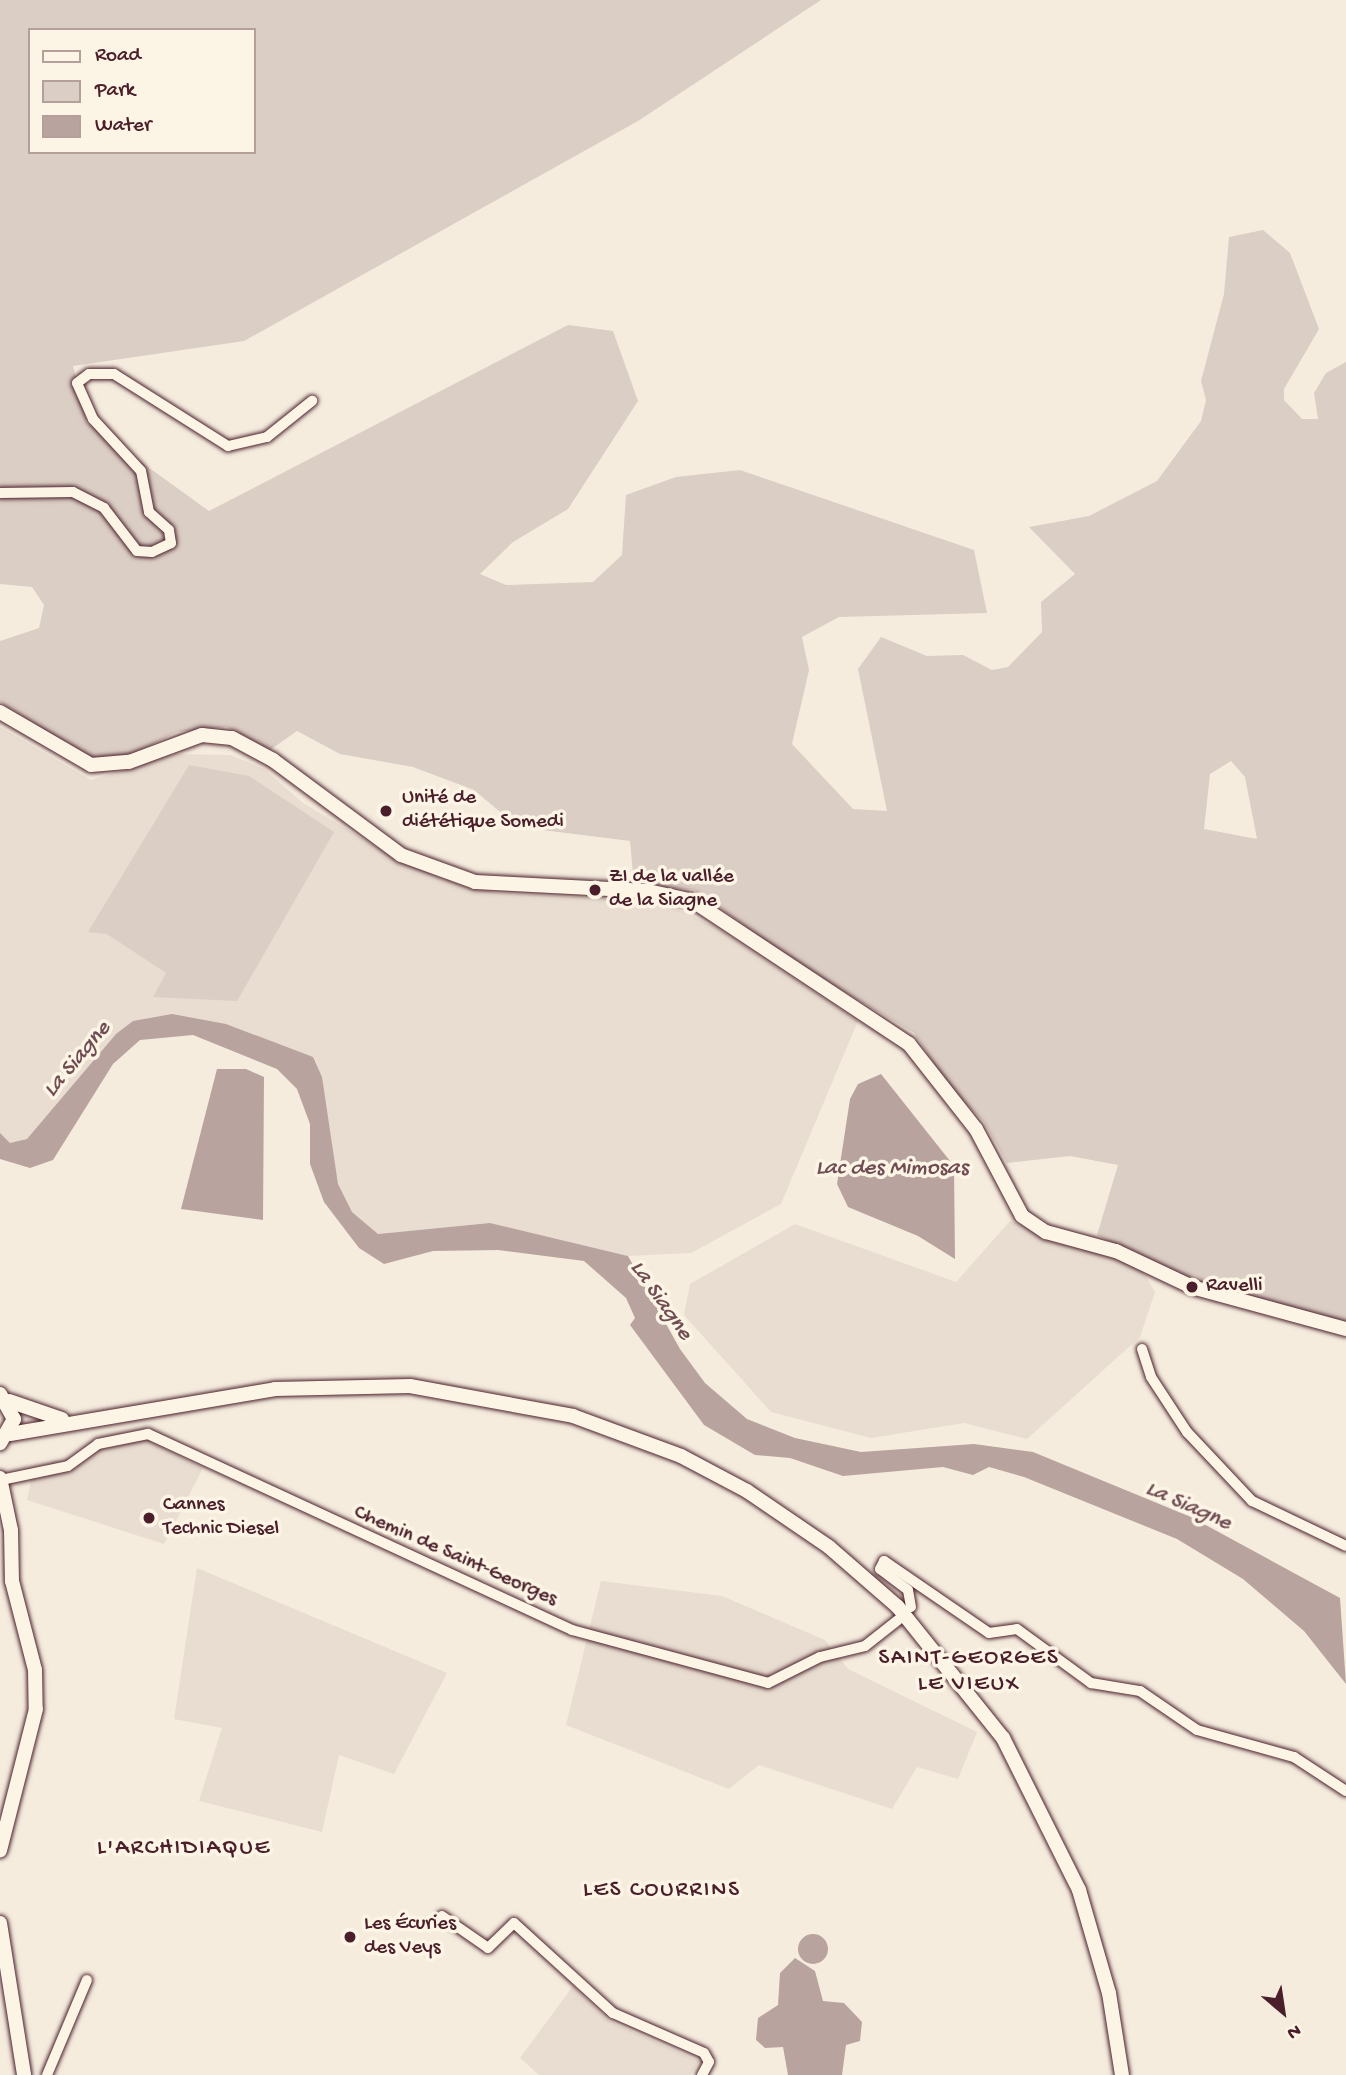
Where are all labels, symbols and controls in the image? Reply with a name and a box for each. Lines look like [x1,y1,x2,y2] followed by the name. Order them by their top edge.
[28,28,256,154] legend
[95,44,141,69] text: Road
[95,79,135,104] text: Park
[95,114,151,139] text: Water
[402,786,564,836] place label: Unité de diététique Somedi
[376,801,396,821] marker: Unité de diététique Somedi
[609,865,734,915] place label: ZI de la vallée de la Siagne
[587,882,603,898] marker: ZI de la vallée de la Siagne
[38,1016,118,1104] water label: La Siagne
[816,1155,968,1183] water label: Lac des Mimosas
[623,1256,697,1346] water label: La Siagne
[1206,1274,1263,1300] place label: Ravelli
[1184,1279,1200,1295] marker: Ravelli
[1141,1476,1235,1538] water label: La Siagne
[163,1493,279,1543] place label: Cannes Technic Diesel
[349,1501,561,1613] street label: Chemin de Saint-Georges
[141,1510,157,1526] marker: Cannes Technic Diesel
[880,1645,1058,1699] district label: SAINT-GEORGES LE VIEUX
[99,1835,269,1863] district label: L'ARCHIDIAQUE
[585,1877,739,1905] district label: LES COURRINS
[364,1912,456,1962] place label: Les Écuries des Veys
[342,1929,358,1945] marker: Les Écuries des Veys
[1248,1977,1318,2047] north arrow
[1282,2018,1304,2044] text: N

